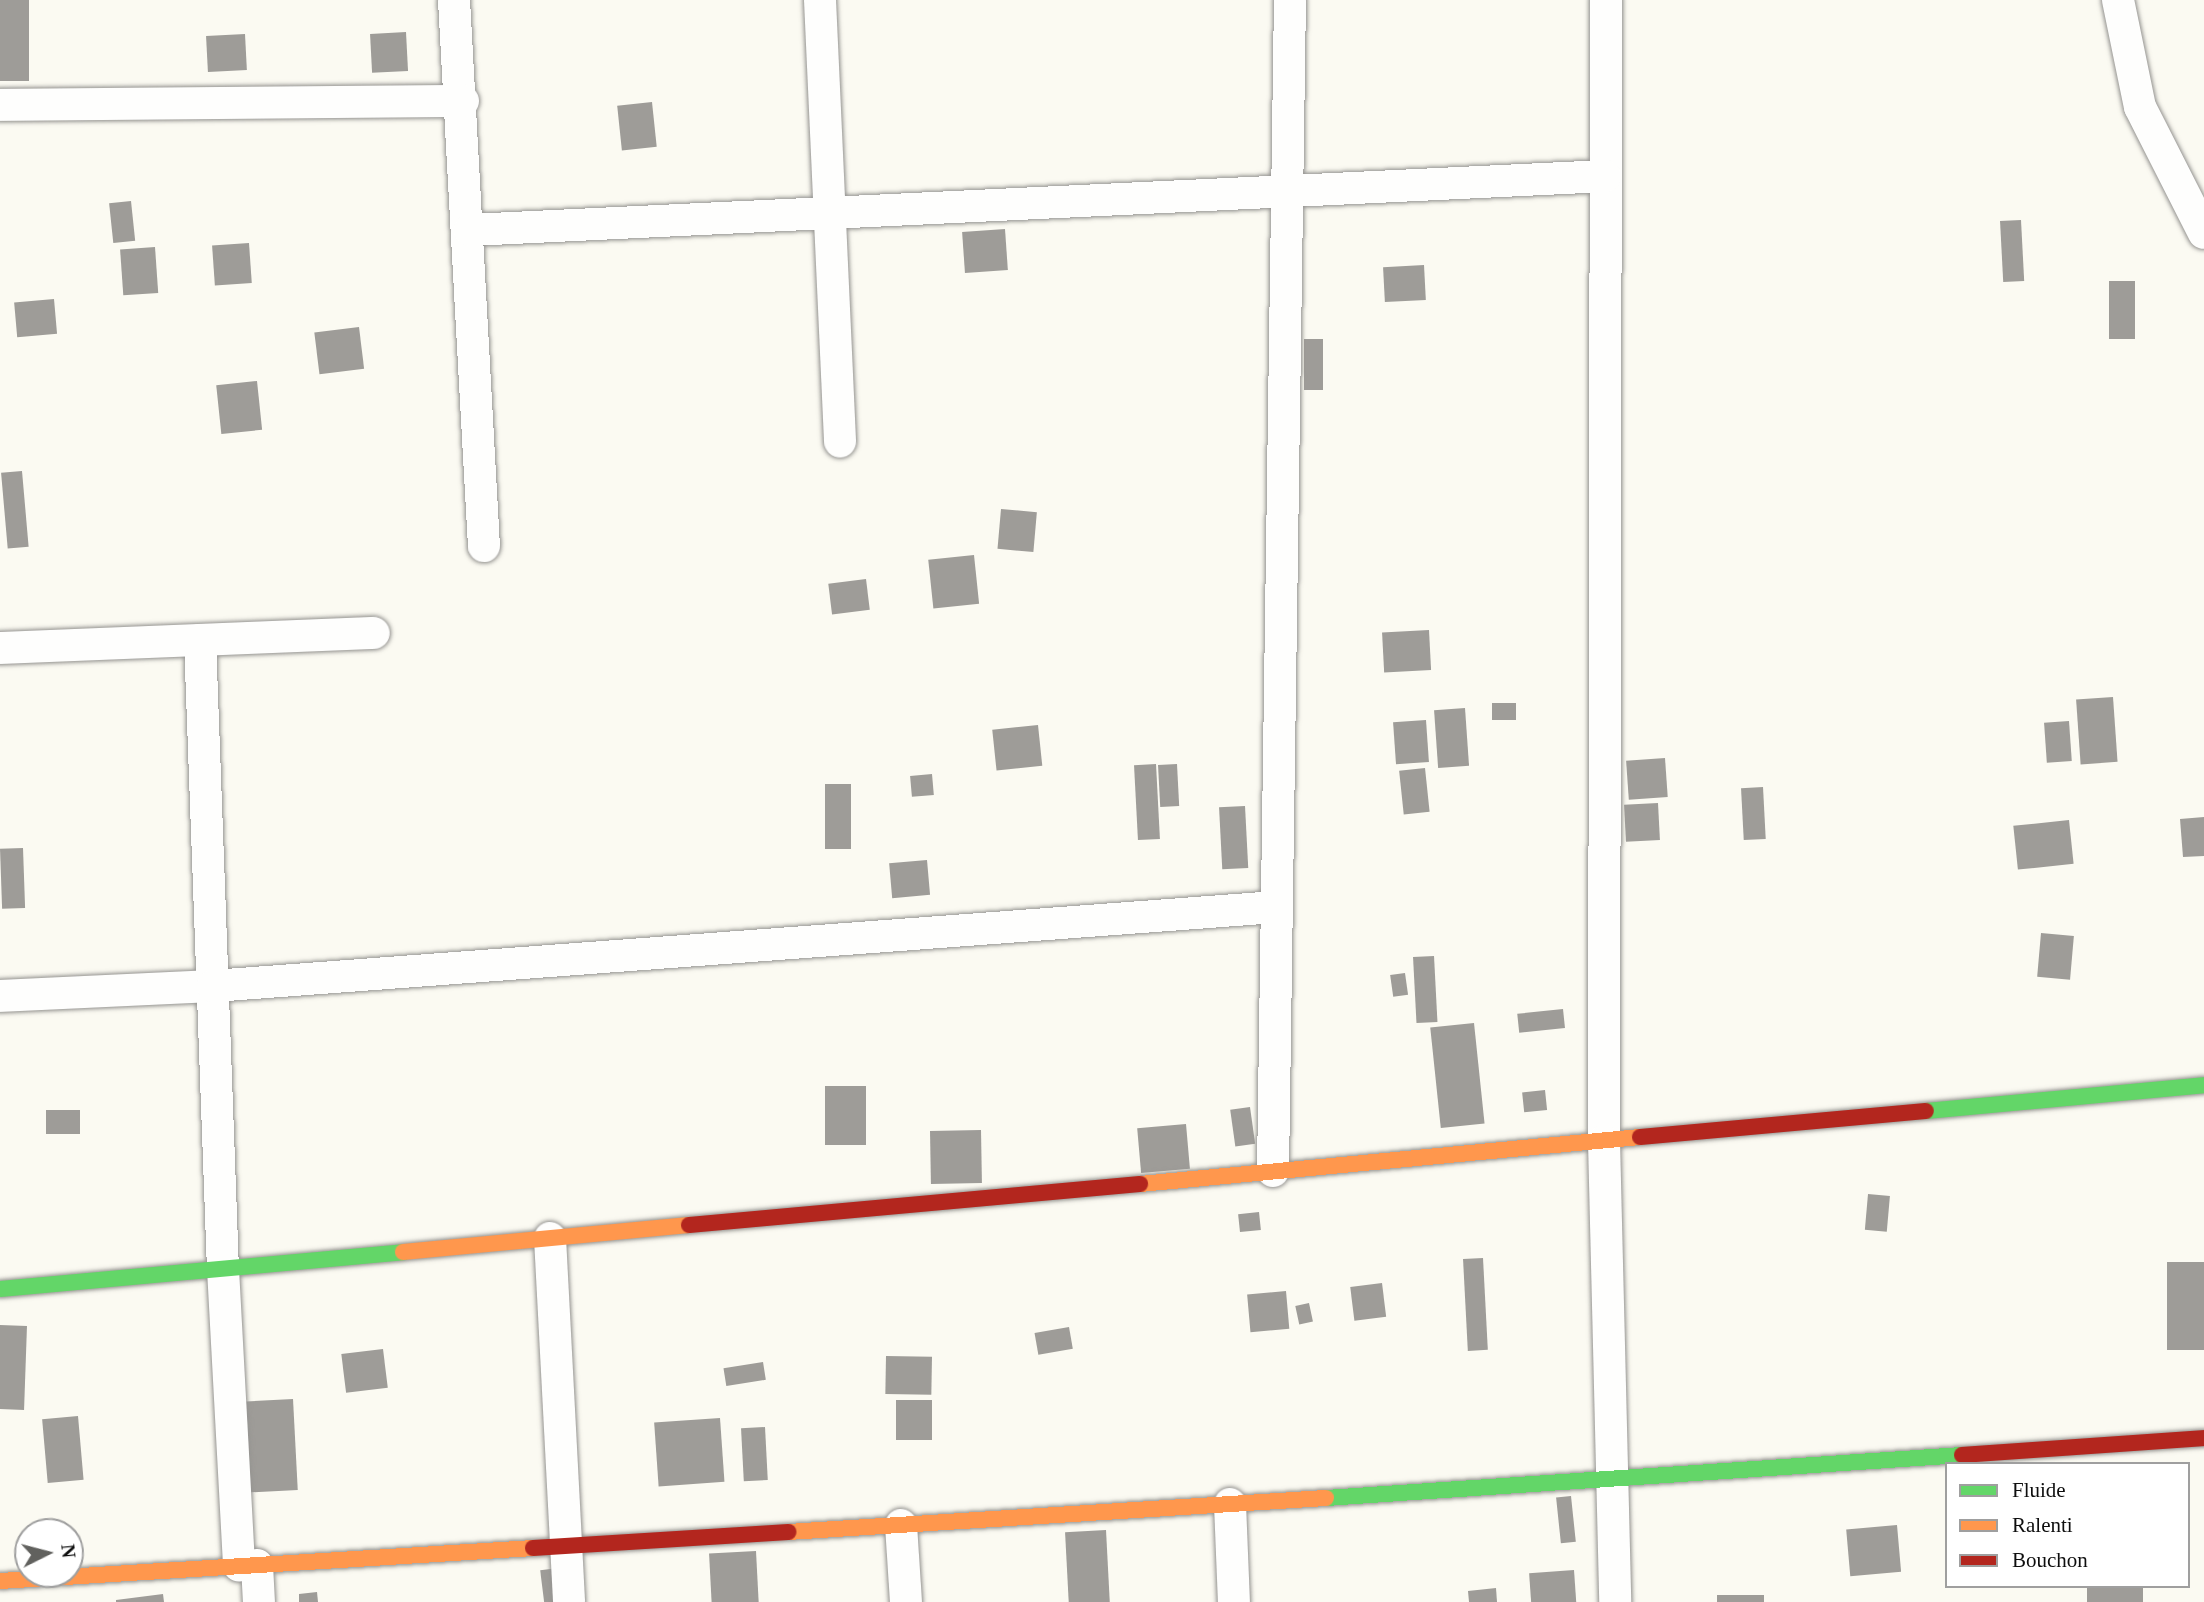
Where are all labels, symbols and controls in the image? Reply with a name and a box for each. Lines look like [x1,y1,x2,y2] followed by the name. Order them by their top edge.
[1945,1462,2190,1588] legend
[2012,1478,2066,1502] text: Fluide
[2012,1513,2073,1537] text: Ralenti
[14,1518,84,1588] north arrow
[57,1543,80,1559] text: N
[2012,1548,2088,1572] text: Bouchon

